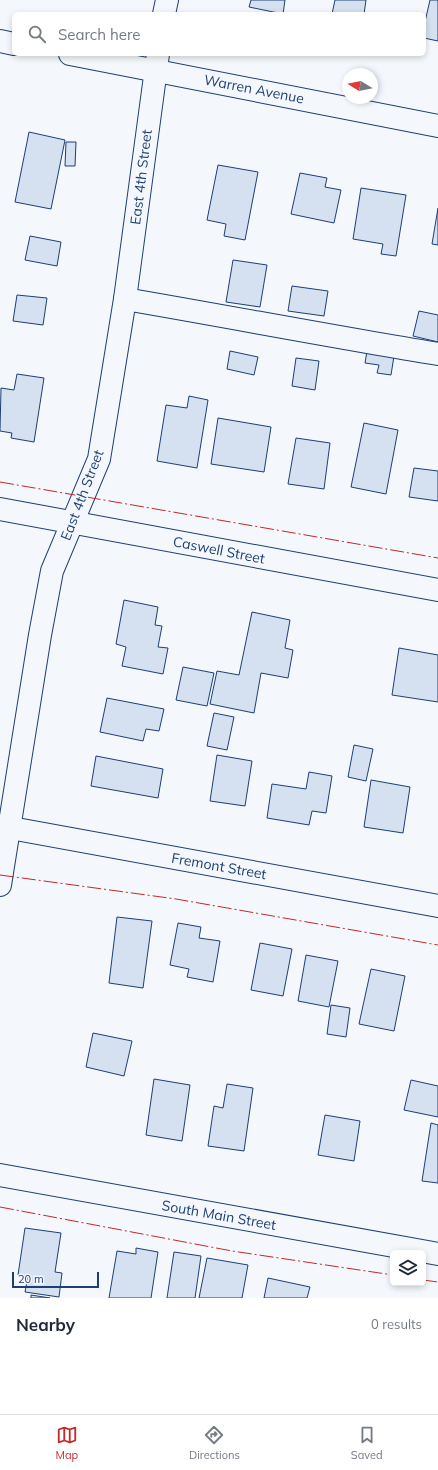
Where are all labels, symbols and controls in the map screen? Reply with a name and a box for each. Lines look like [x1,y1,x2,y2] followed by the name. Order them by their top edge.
[12,12,426,56] search box
[26,23,48,45] icon: search
[58,25,140,44] text: Search here
[342,68,378,104] north arrow
[202,70,306,108] street label: Warren Avenue
[126,128,156,226] street label: East 4th Street
[56,447,108,543] street label: East 4th Street
[172,532,267,568] street label: Caswell Street
[170,849,268,883] street label: Fremont Street
[160,1196,278,1234] street label: South Main Street
[390,1250,426,1286] map controls
[390,1250,426,1286] button: layers
[12,1270,99,1289] scale bar
[18,1272,44,1286] text: 20 m
[16,1314,75,1335] text: Nearby
[371,1316,422,1332] text: 0 results
[55,1424,78,1462] tab: Map
[189,1424,240,1462] tab: Directions
[351,1424,383,1462] tab: Saved

